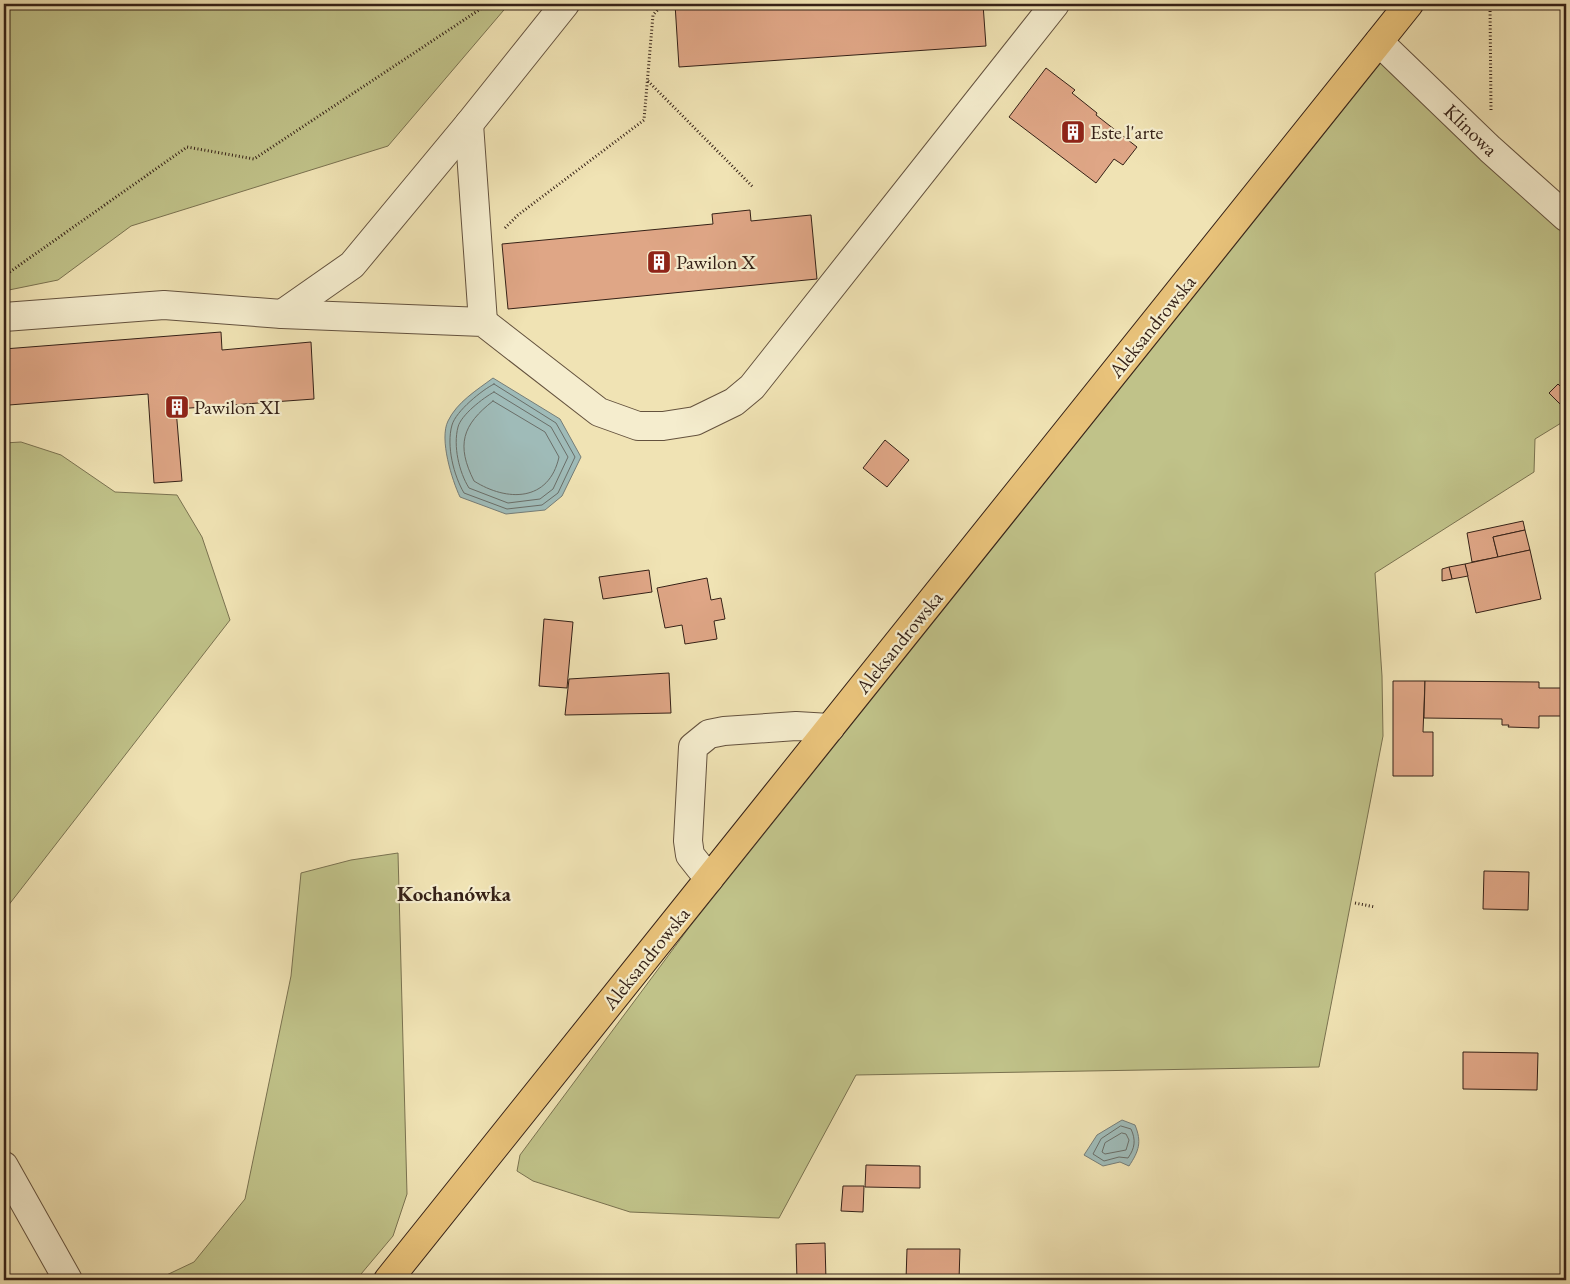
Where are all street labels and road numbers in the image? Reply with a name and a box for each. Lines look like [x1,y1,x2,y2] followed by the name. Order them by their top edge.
[1439,98,1503,162] street label: Klinowa
[1102,269,1201,383] street label: Aleksandrowska
[849,585,948,699] street label: Aleksandrowska
[596,901,695,1015] street label: Aleksandrowska

